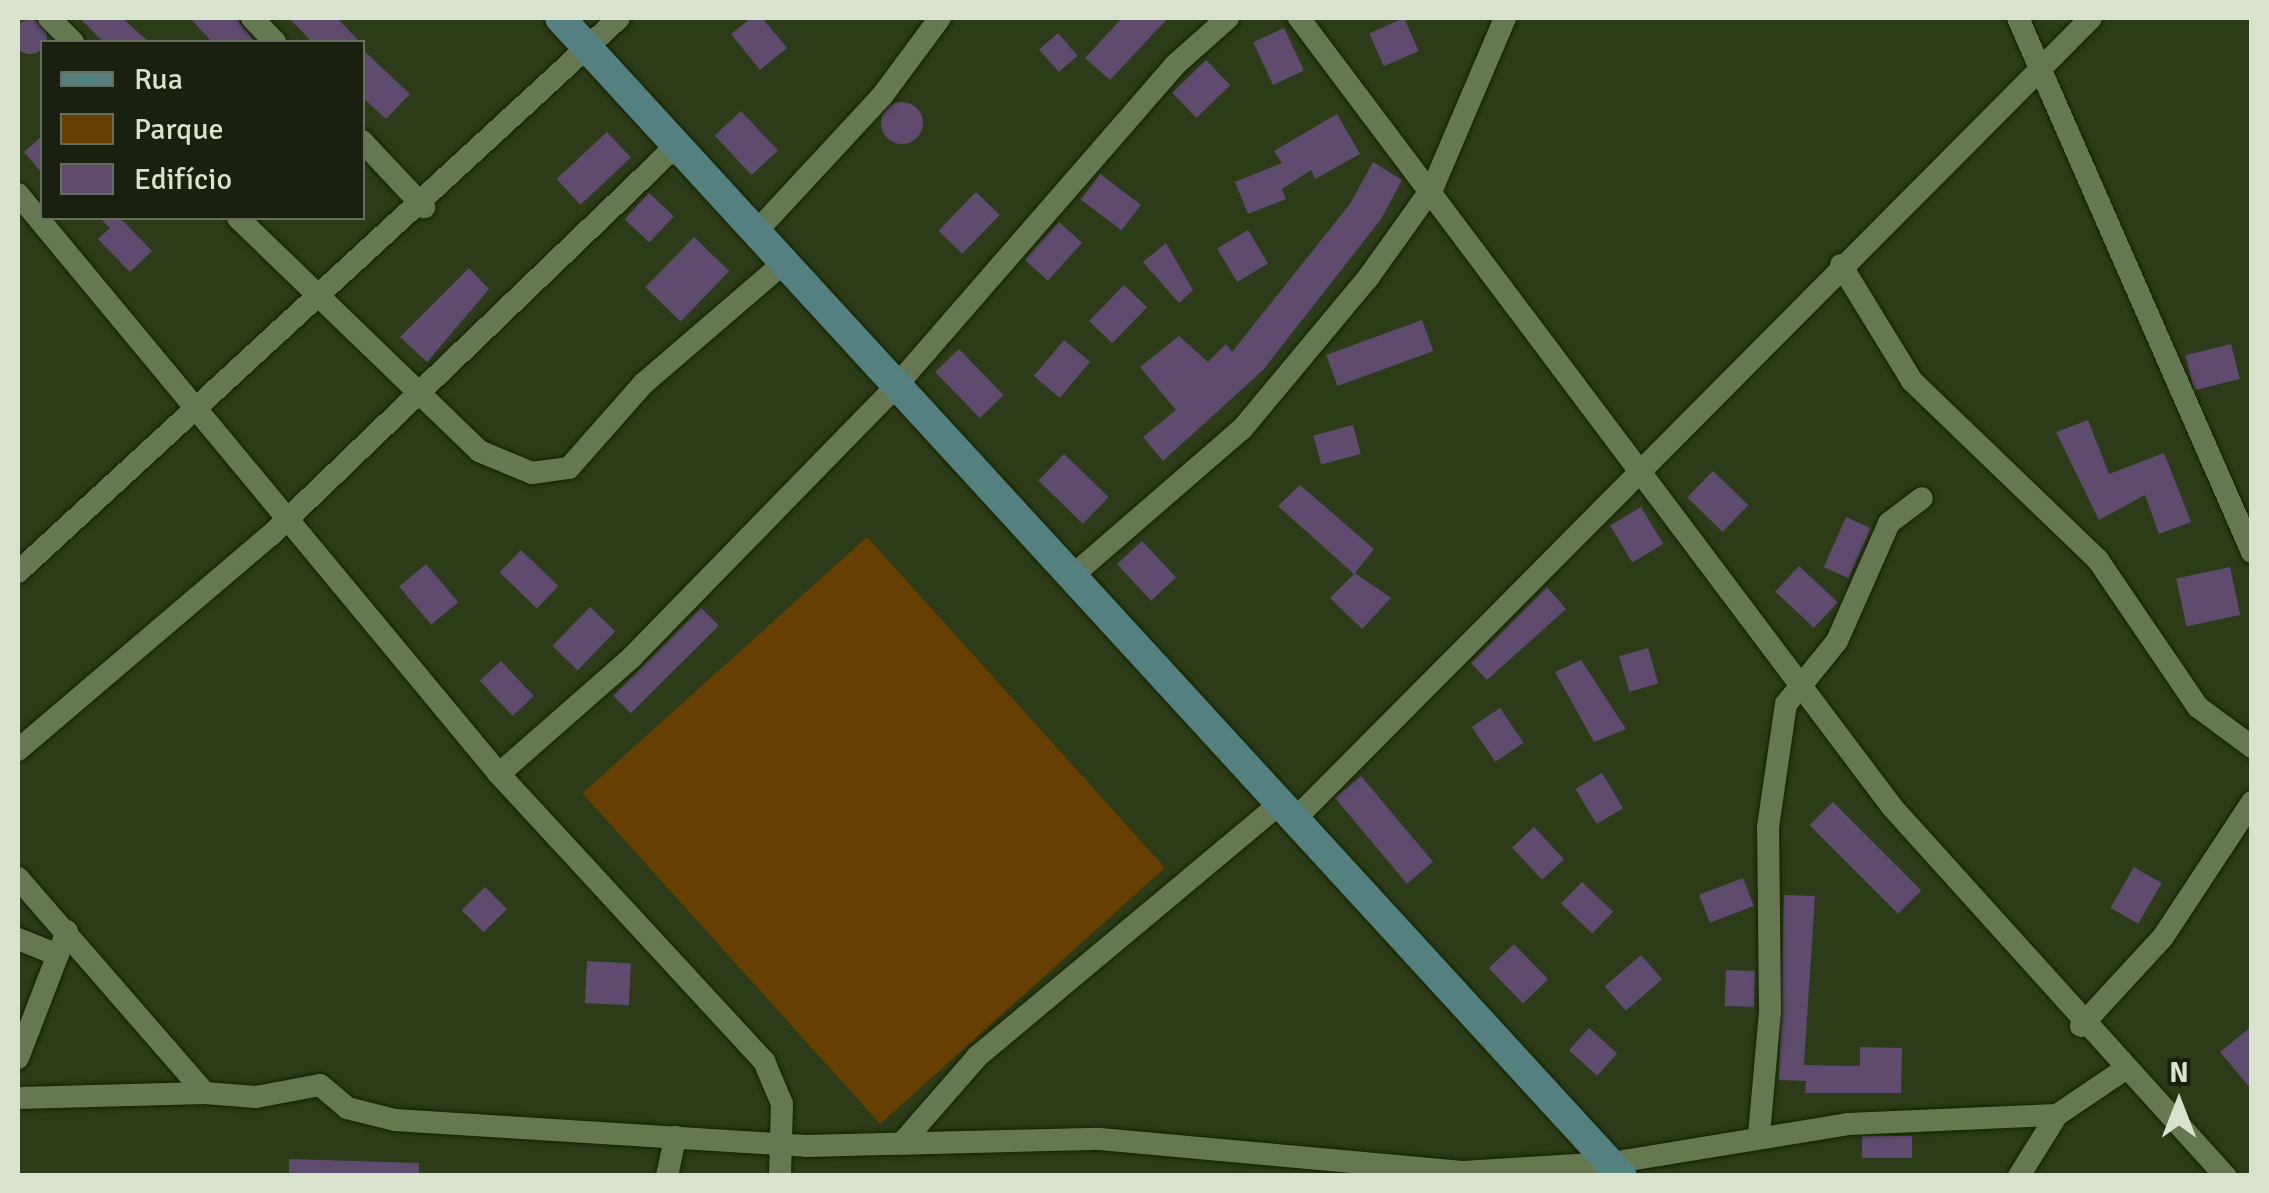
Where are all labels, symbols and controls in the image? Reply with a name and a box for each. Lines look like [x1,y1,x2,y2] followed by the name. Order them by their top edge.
[40,40,365,220] legend
[134,61,183,98] text: Rua
[134,111,224,148] text: Parque
[134,161,232,198] text: Edifício
[2129,1053,2229,1153] north arrow
[2169,1056,2189,1090] text: N

